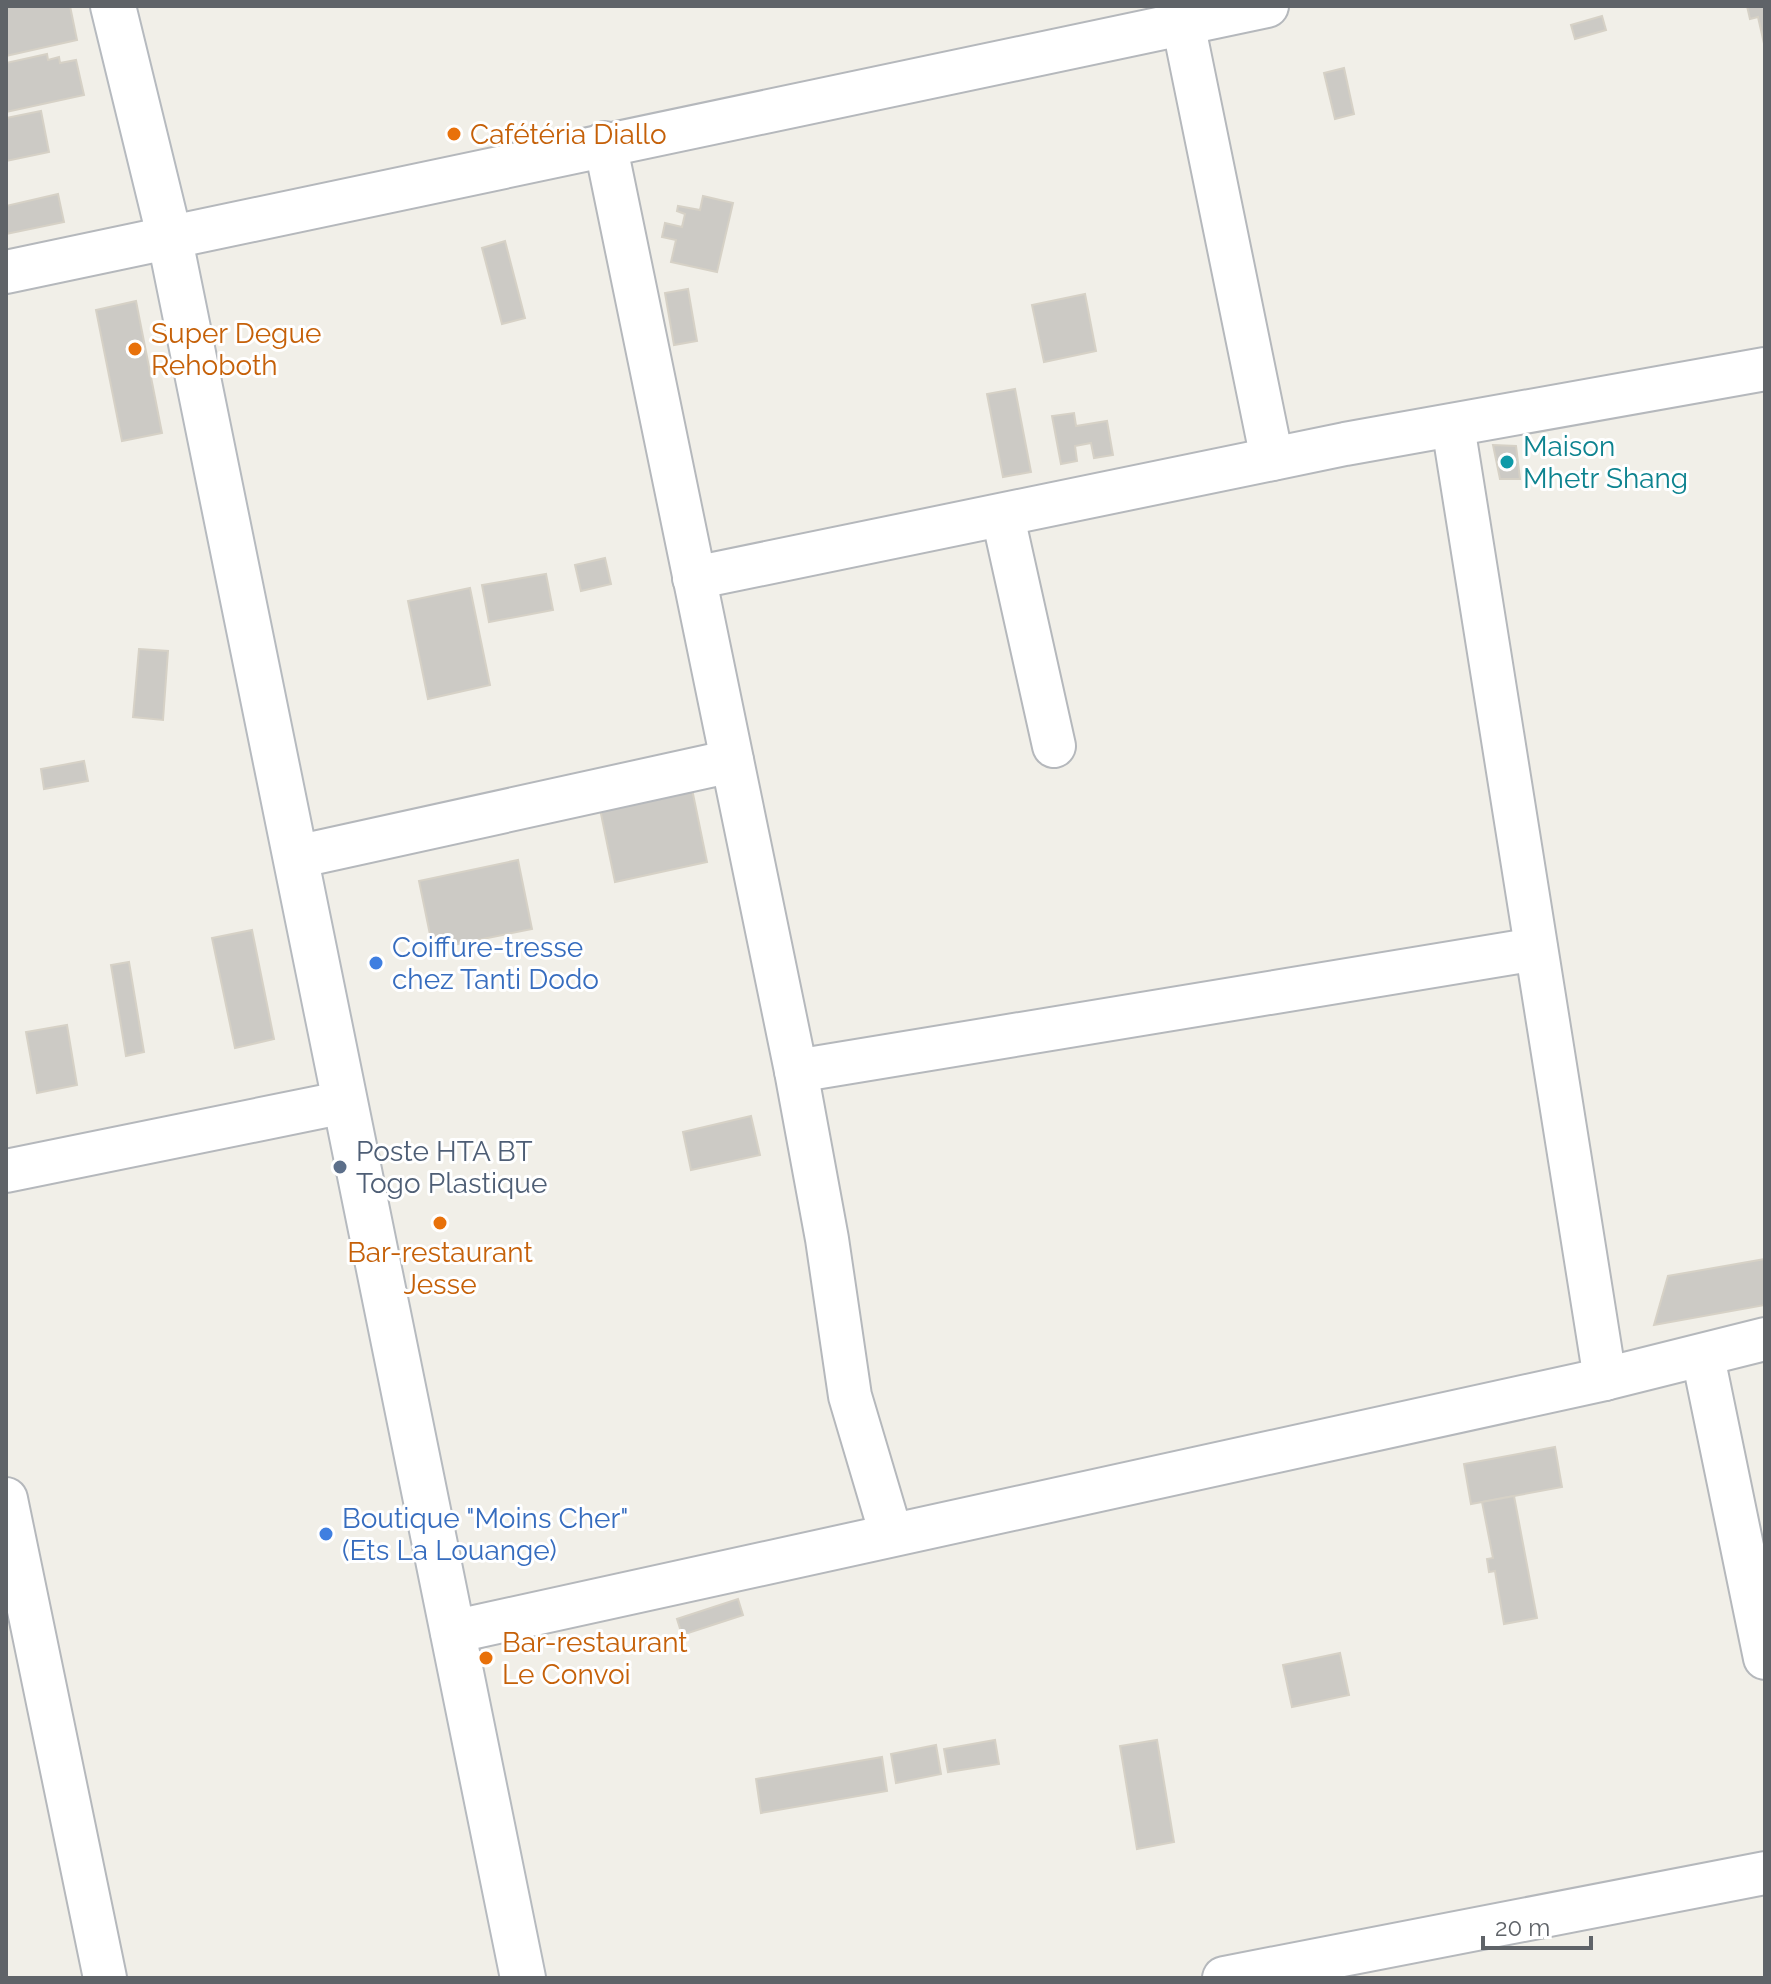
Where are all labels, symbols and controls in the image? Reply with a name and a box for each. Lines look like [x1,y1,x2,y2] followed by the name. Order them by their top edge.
[470,118,667,151] place label: Cafétéria Diallo
[445,125,463,143] marker: Cafétéria Diallo
[151,317,322,382] place label: Super Degue Rehoboth
[126,340,144,358] marker: Super Degue Rehoboth
[1523,430,1688,495] place label: Maison Mhetr Shang
[1498,453,1516,471] marker: Maison Mhetr Shang
[392,931,599,996] place label: Coiffure-tresse chez Tanti Dodo
[367,954,385,972] marker: Coiffure-tresse chez Tanti Dodo
[356,1135,547,1200] place label: Poste HTA BT Togo Plastique
[331,1158,349,1176] marker: Poste HTA BT Togo Plastique
[431,1214,449,1232] marker: Bar-restaurant Jesse
[347,1236,533,1301] place label: Bar-restaurant Jesse
[342,1502,629,1567] place label: Boutique "Moins Cher" (Ets La Louange)
[317,1525,335,1543] marker: Boutique "Moins Cher" (Ets La Louange)
[502,1626,688,1691] place label: Bar-restaurant Le Convoi
[477,1649,495,1667] marker: Bar-restaurant Le Convoi
[1483,1900,1591,1950] scale bar
[1495,1913,1550,1942] text: 20 m

